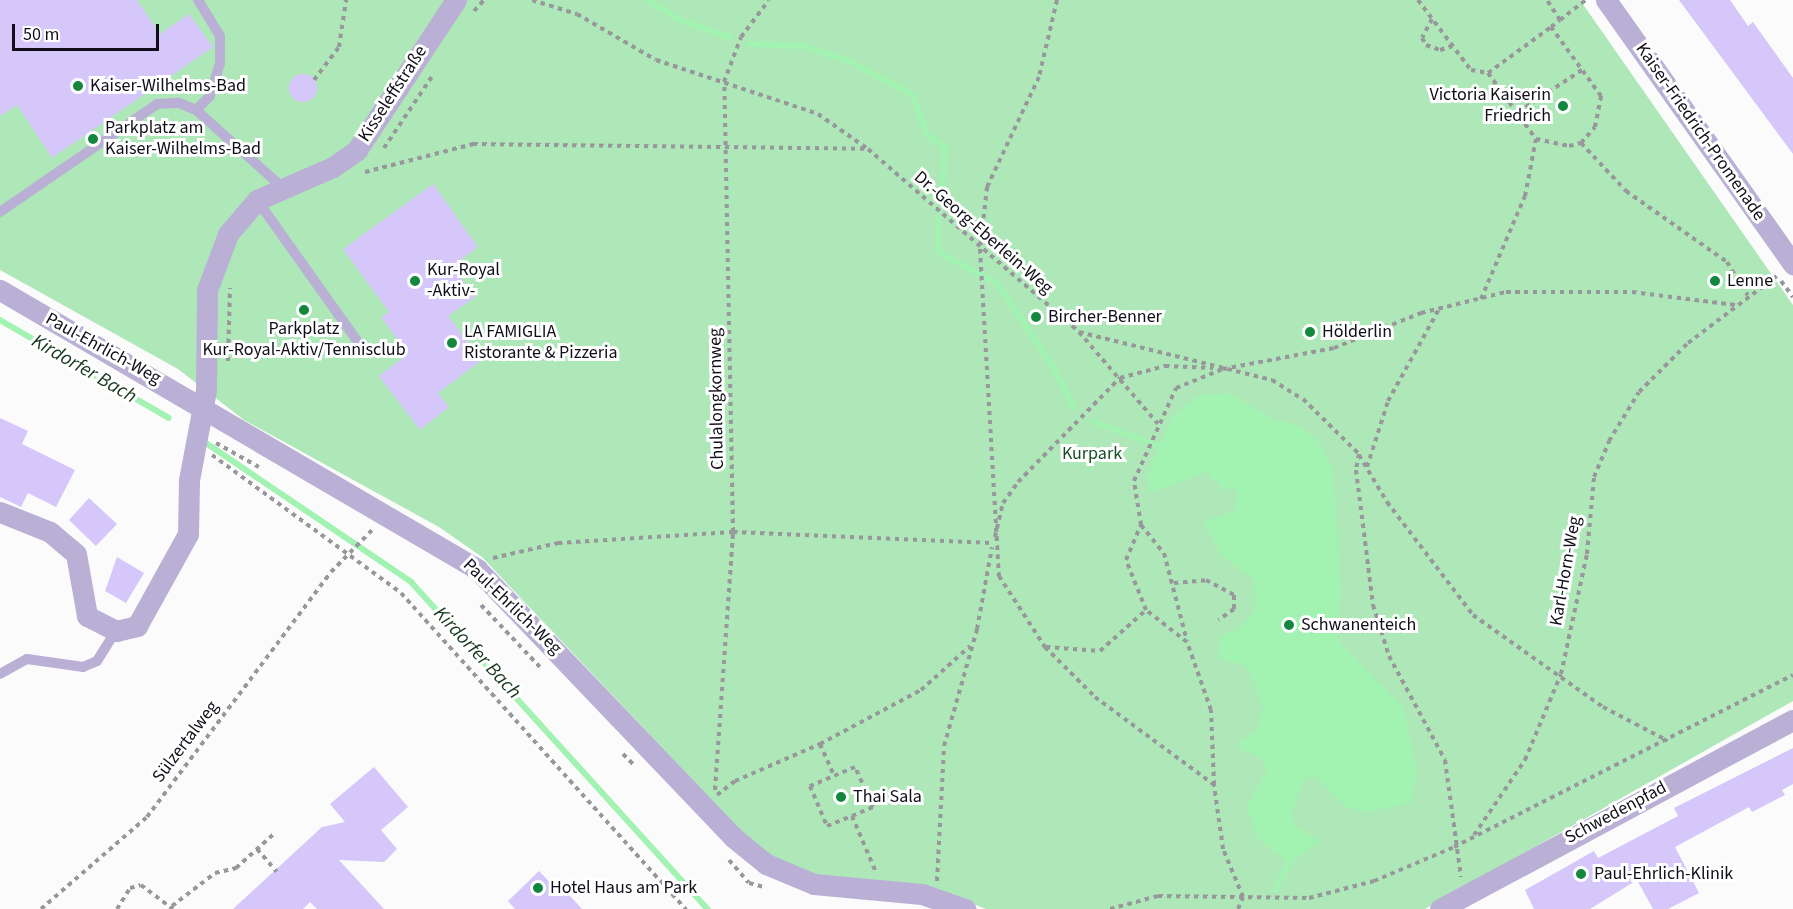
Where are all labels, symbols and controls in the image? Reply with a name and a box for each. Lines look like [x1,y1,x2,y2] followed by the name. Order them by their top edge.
[15,12,162,50] scale bar
[23,22,59,47] text: 50 m
[1630,39,1770,225] street label: Kaiser-Friedrich-Promenade
[354,42,432,146] street label: Kisseleffstraße
[90,75,246,97] place label: Kaiser-Wilhelms-Bad
[71,79,85,93] marker: Kaiser-Wilhelms-Bad
[1429,85,1551,128] place label: Victoria Kaiserin Friedrich
[1556,99,1570,113] marker: Victoria Kaiserin Friedrich
[105,118,261,160] place label: Parkplatz am Kaiser-Wilhelms-Bad
[86,132,100,146] marker: Parkplatz am Kaiser-Wilhelms-Bad
[909,167,1057,299] street label: Dr.-Georg-Eberlein-Weg
[427,260,500,302] place label: Kur-Royal -Aktiv-
[1727,270,1773,292] place label: Lenne
[408,274,422,288] marker: Kur-Royal -Aktiv-
[1708,274,1722,288] marker: Lenne
[297,303,311,317] marker: Parkplatz Kur-Royal-Aktiv/Tennisclub
[1048,306,1162,328] place label: Bircher-Benner
[42,308,164,390] street label: Paul-Ehrlich-Weg
[1029,310,1043,324] marker: Bircher-Benner
[202,319,406,362] place label: Parkplatz Kur-Royal-Aktiv/Tennisclub
[1322,321,1392,343] place label: Hölderlin
[464,322,618,364] place label: LA FAMIGLIA Ristorante & Pizzeria
[1303,325,1317,339] marker: Hölderlin
[705,328,729,470] street label: Chulalongkornweg
[27,329,141,409] water label: Kirdorfer Bach
[445,336,459,350] marker: LA FAMIGLIA Ristorante & Pizzeria
[1062,443,1122,465] park label: Kurpark
[1546,515,1586,627] street label: Karl-Horn-Weg
[458,555,566,659] street label: Paul-Ehrlich-Weg
[428,602,526,704] water label: Kirdorfer Bach
[1301,614,1416,636] place label: Schwanenteich
[1282,618,1296,632] marker: Schwanenteich
[148,697,224,787] street label: Sülzertalweg
[1561,777,1671,849] street label: Schwedenpfad
[853,786,922,808] place label: Thai Sala
[834,790,848,804] marker: Thai Sala
[1594,863,1733,885] place label: Paul-Ehrlich-Klinik
[1572,865,1590,883] marker: Paul-Ehrlich-Klinik
[550,877,697,899] place label: Hotel Haus am Park
[531,881,545,895] marker: Hotel Haus am Park

